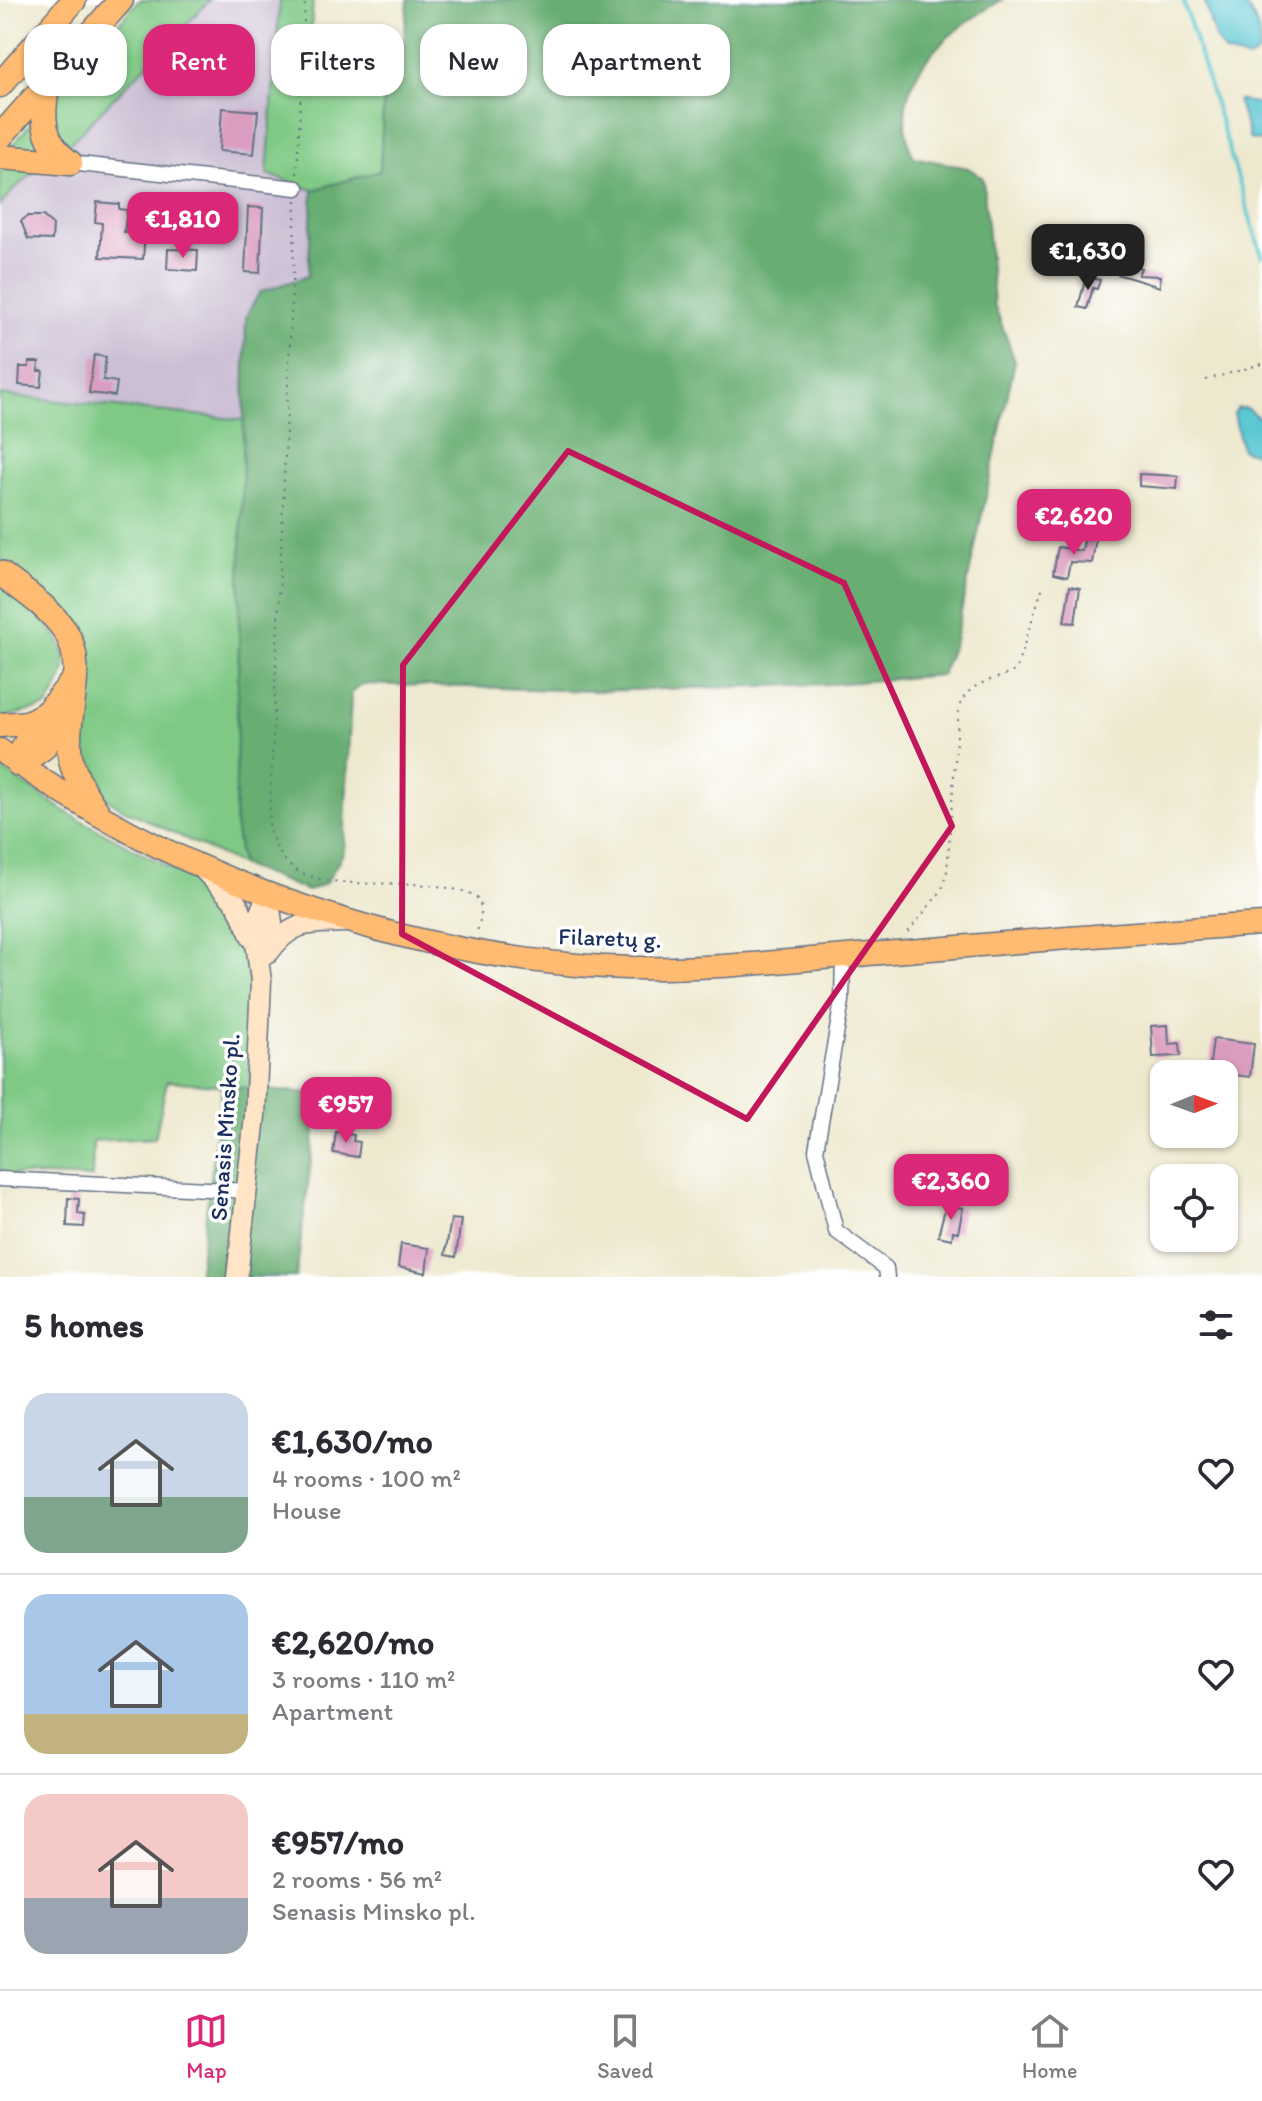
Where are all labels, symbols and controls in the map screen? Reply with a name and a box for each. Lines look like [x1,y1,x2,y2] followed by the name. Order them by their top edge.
[24,24,127,96] chip: Buy
[143,24,255,96] chip: Rent
[271,24,404,96] chip: Filters
[420,24,527,96] chip: New
[543,24,730,96] chip: Apartment
[118,192,248,260] pin: €1,810
[145,202,221,234] text: €1,810
[1023,224,1153,292] pin: €1,630
[1049,234,1127,266] text: €1,630
[1009,489,1139,557] pin: €2,620
[1035,499,1113,531] text: €2,620
[558,921,662,954] street label: Filaretų g.
[203,1032,246,1222] street label: Senasis Minsko pl.
[1150,1060,1238,1148] north arrow
[1150,1060,1238,1252] map controls
[299,1077,393,1145] pin: €957
[319,1087,374,1119] text: €957
[886,1154,1016,1222] pin: €2,360
[912,1164,990,1196] text: €2,360
[1150,1164,1238,1252] button: locate
[1194,1303,1238,1347] icon: filters
[24,1305,144,1346] text: 5 homes
[272,1421,433,1462] text: €1,630/mo
[88,1425,184,1521] icon: home
[1194,1451,1238,1495] icon: heart
[272,1462,461,1494] text: 4 rooms · 100 m²
[272,1494,342,1526] text: House
[272,1622,434,1663] text: €2,620/mo
[88,1626,184,1722] icon: home
[1194,1652,1238,1696] icon: heart
[272,1663,455,1695] text: 3 rooms · 110 m²
[272,1695,393,1727] text: Apartment
[272,1822,404,1863] text: €957/mo
[88,1826,184,1922] icon: home
[1194,1852,1238,1896] icon: heart
[272,1863,442,1895] text: 2 rooms · 56 m²
[272,1895,476,1927] text: Senasis Minsko pl.
[184,2009,228,2084] tab: Map
[597,2009,653,2084] tab: Saved
[1022,2009,1078,2084] tab: Home

